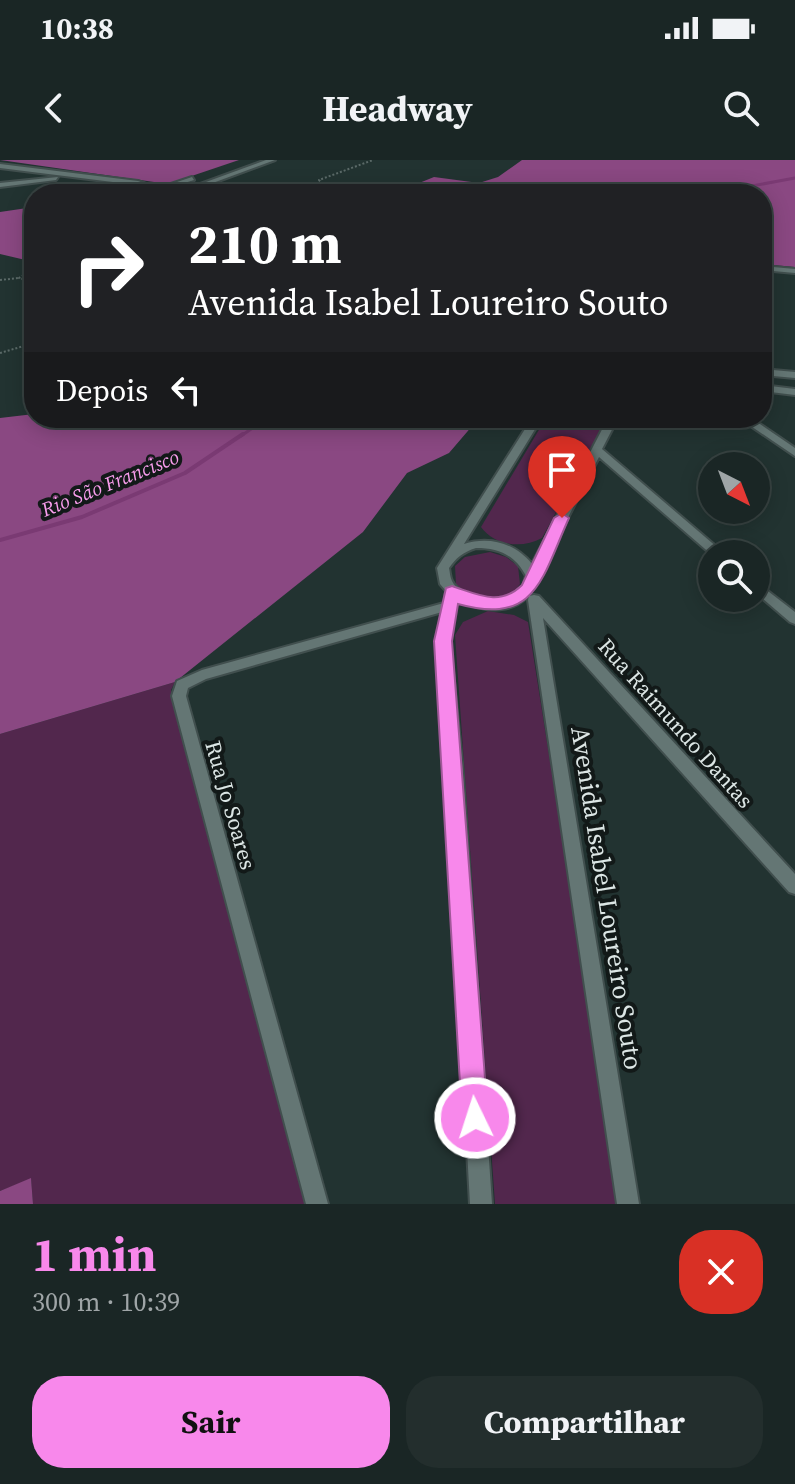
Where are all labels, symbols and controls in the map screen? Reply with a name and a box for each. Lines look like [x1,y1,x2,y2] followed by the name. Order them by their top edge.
[40,8,114,49] text: 10:38
[322,84,473,133] text: Headway
[32,86,76,130] icon: back
[719,86,763,130] icon: search
[188,205,342,282] text: 210 m
[56,216,160,320] icon: right
[188,278,668,327] text: Avenida Isabel Loureiro Souto
[164,368,208,412] icon: left
[56,370,148,411] text: Depois
[528,436,596,518] pin
[36,442,183,524] water label: Rio São Francisco
[540,448,584,492] icon: arrive
[698,452,770,524] north arrow
[698,452,770,612] map controls
[698,540,770,612] button: search
[592,632,760,814] street label: Rua Raimundo Dantas
[562,724,652,1072] street label: Avenida Isabel Loureiro Souto
[198,737,264,873] street label: Rua Jo Soares
[433,1076,517,1160] position arrow
[32,1221,157,1287] text: 1 min
[679,1230,763,1314] button: close
[32,1284,180,1320] text: 300 m · 10:39
[32,1376,390,1468] button: Sair
[406,1376,763,1468] button: Compartilhar

